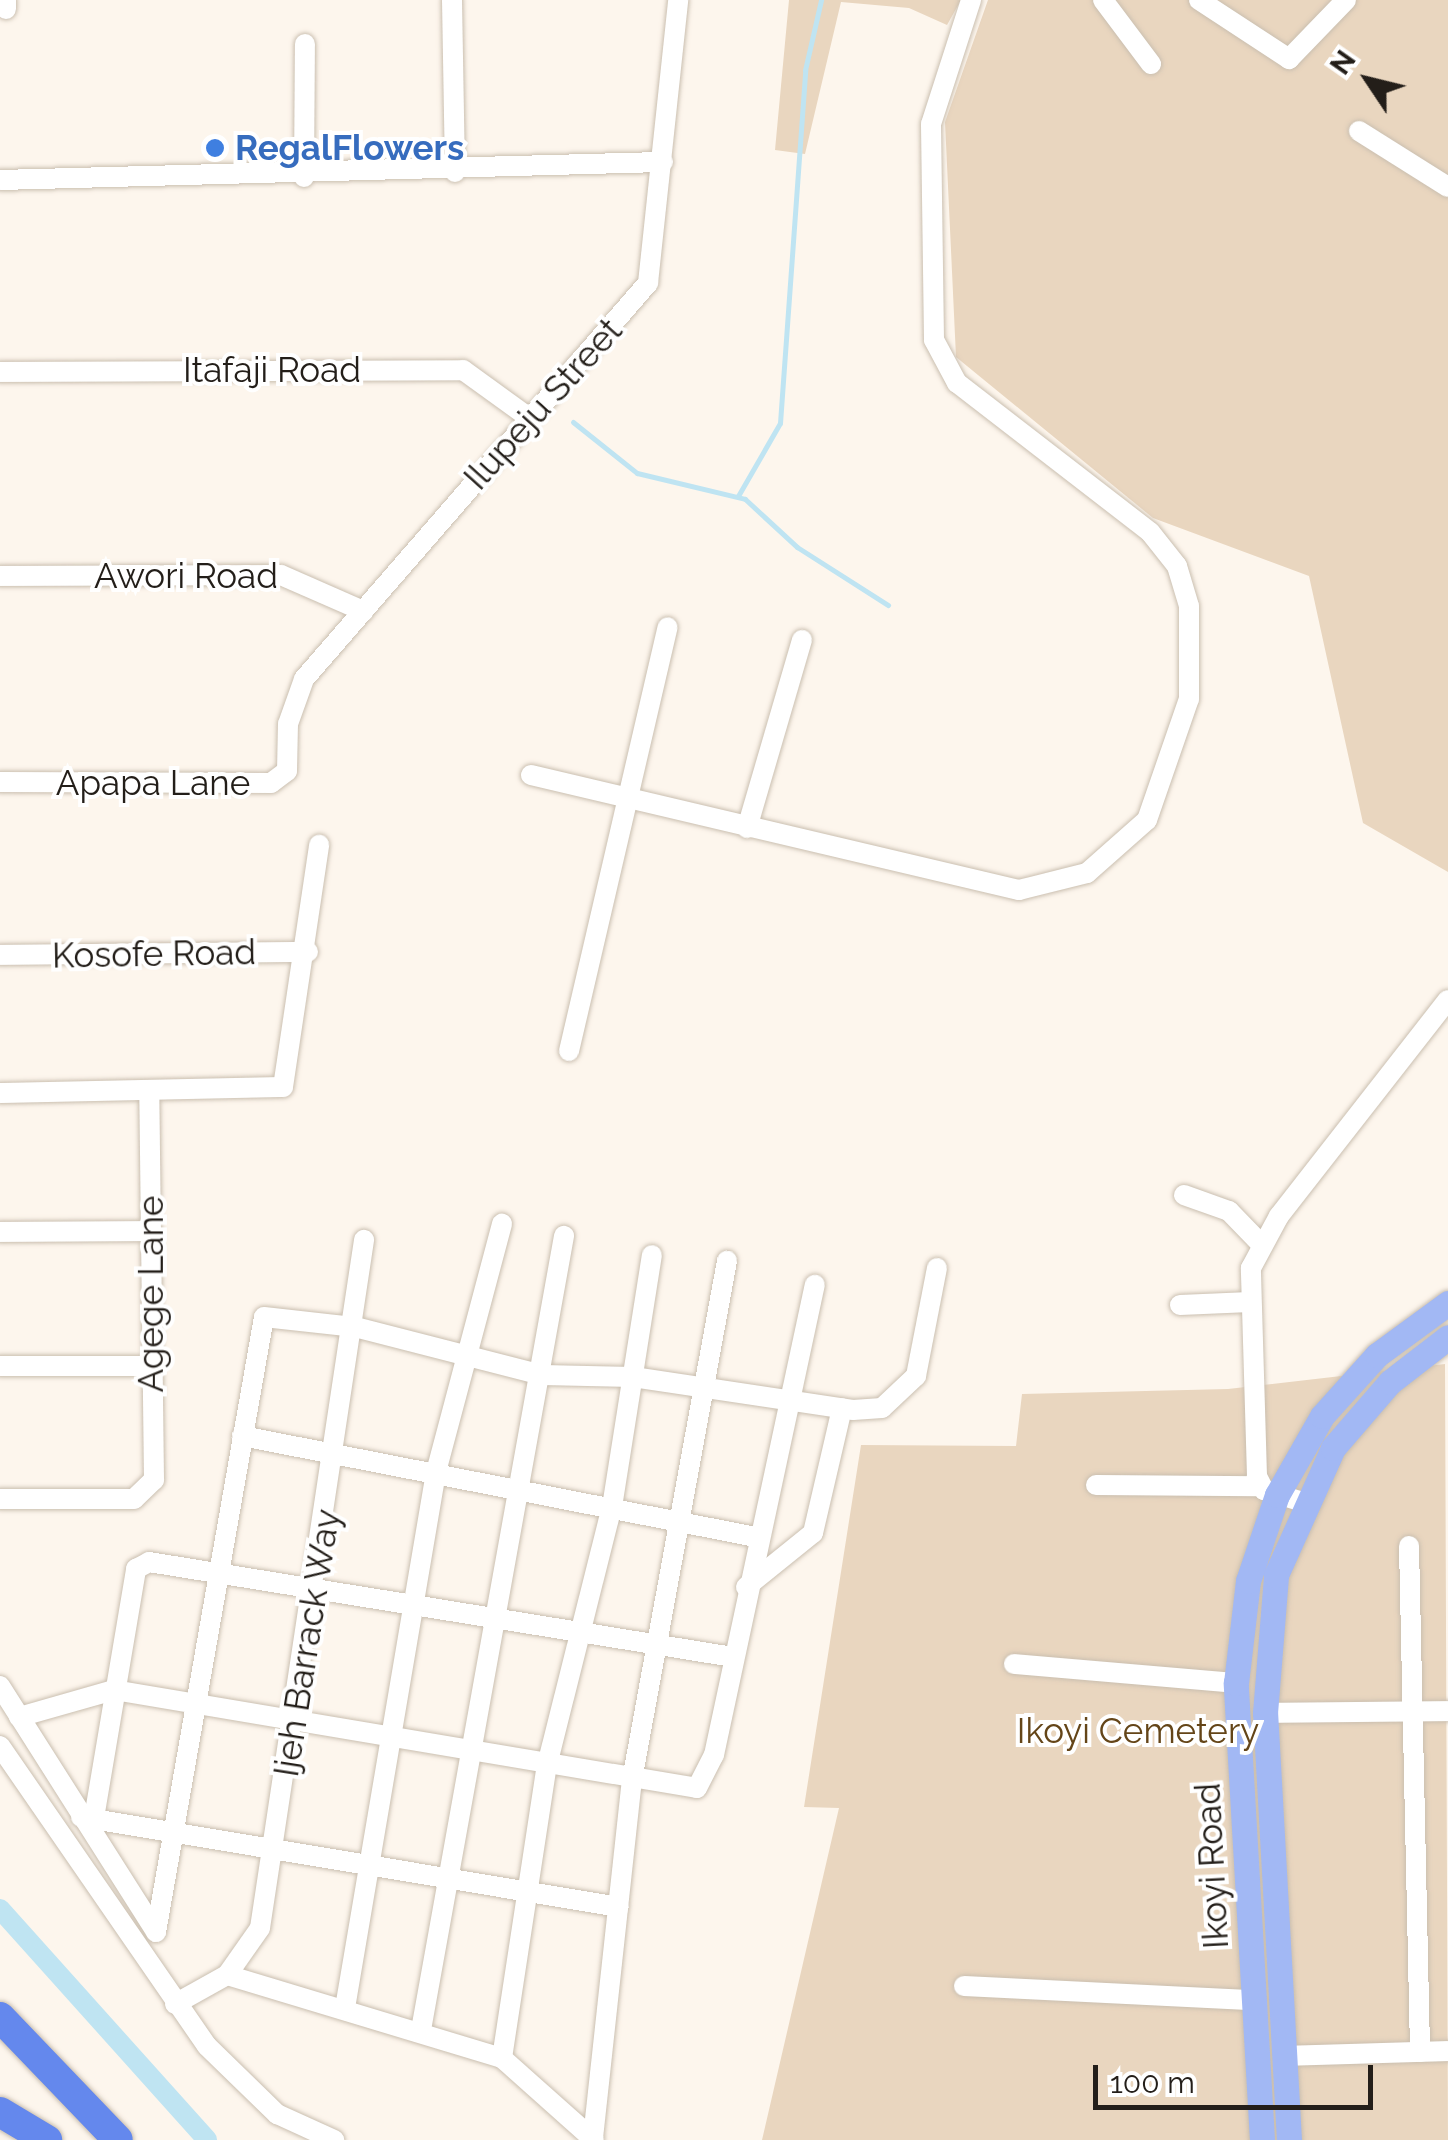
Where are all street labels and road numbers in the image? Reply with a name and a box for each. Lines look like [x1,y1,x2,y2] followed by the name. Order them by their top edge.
[455,310,631,498] street label: Ilupeju Street
[183,349,361,391] street label: Itafaji Road
[94,555,278,597] street label: Awori Road
[56,762,250,804] street label: Apapa Lane
[52,931,256,977] street label: Kosofe Road
[130,1196,172,1392] street label: Agege Lane
[265,1506,349,1780] street label: Ijeh Barrack Way
[1187,1782,1237,1950] street label: Ikoyi Road

